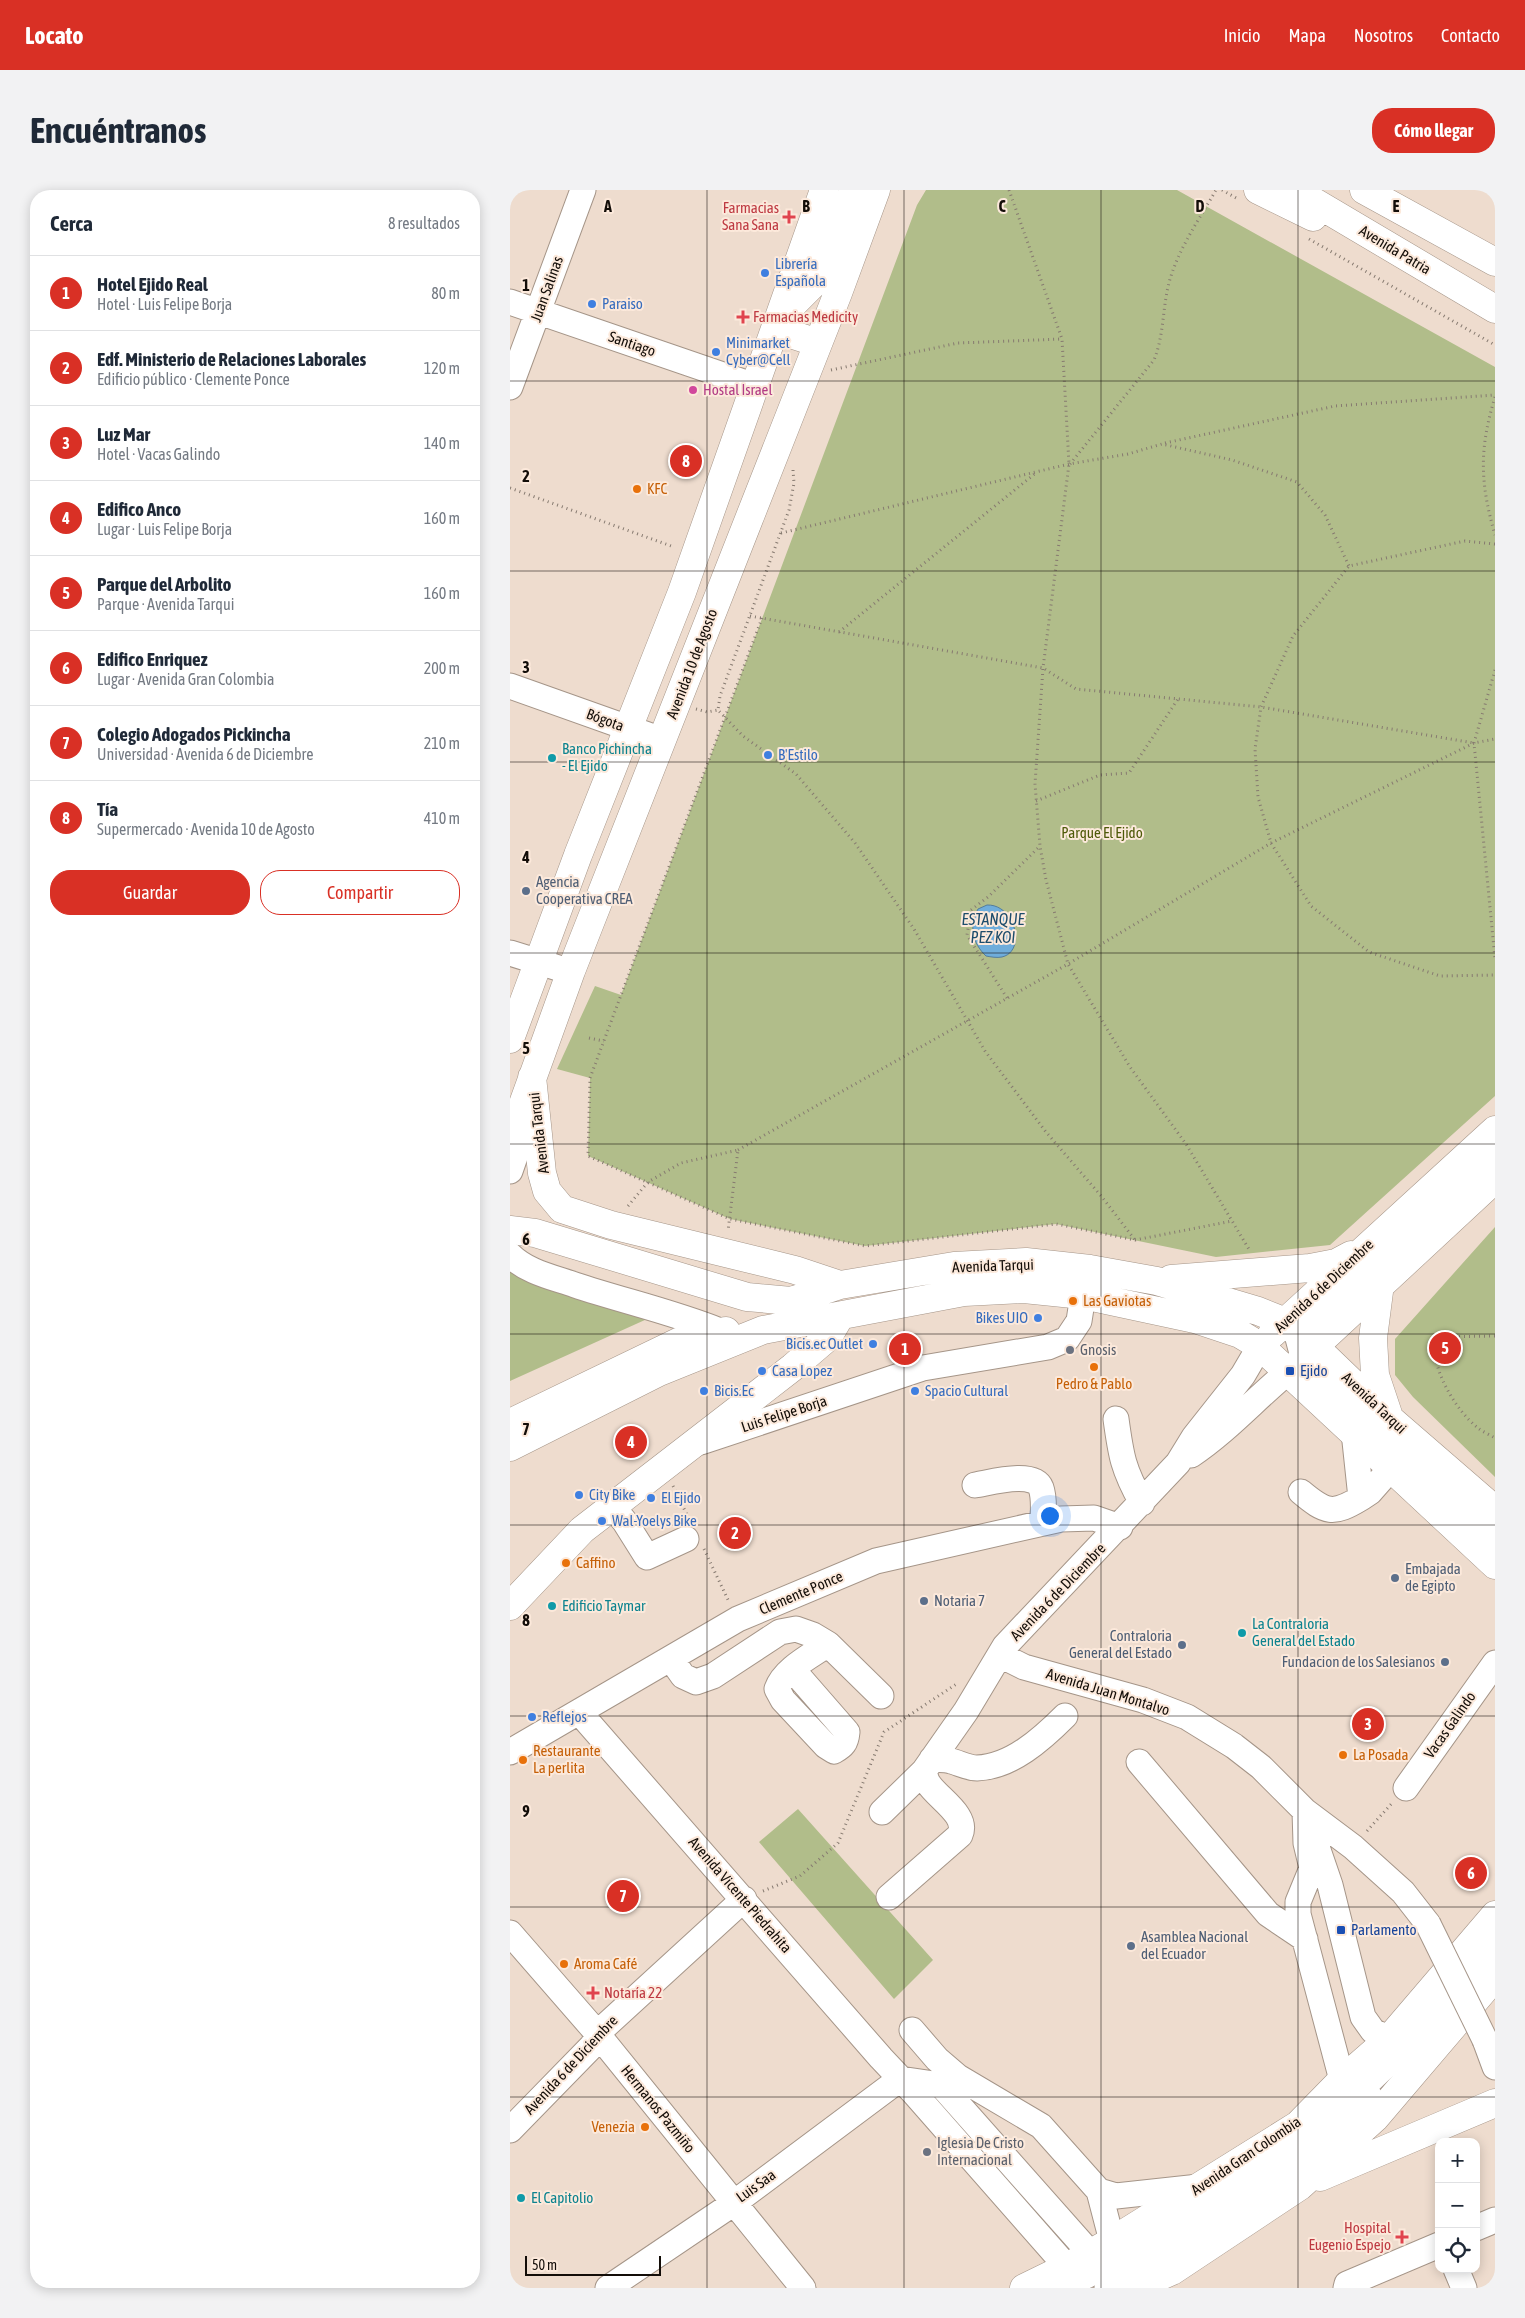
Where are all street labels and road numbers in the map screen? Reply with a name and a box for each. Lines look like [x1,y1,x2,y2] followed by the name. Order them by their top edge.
[1356,222,1434,278] street label: Avenida Patria
[527,254,566,324] street label: Juan Salinas
[606,328,658,359] street label: Santiago
[663,607,720,721] street label: Avenida 10 de Agosto
[584,705,626,734] street label: Bógota
[525,1091,552,1175] street label: Avenida Tarqui
[1271,1235,1377,1336] street label: Avenida 6 de Diciembre
[952,1256,1034,1275] street label: Avenida Tarqui
[1339,1369,1410,1437] street label: Avenida Tarqui
[739,1392,829,1435] street label: Luis Felipe Borja
[1007,1539,1109,1644] street label: Avenida 6 de Diciembre
[756,1567,845,1618] street label: Clemente Ponce
[1044,1665,1172,1718] street label: Avenida Juan Montalvo
[1420,1688,1479,1761] street label: Vacas Galindo
[685,1833,795,1956] street label: Avenida Vicente Piedrahíta
[520,2012,621,2118] street label: Avenida 6 de Diciembre
[618,2062,699,2156] street label: Hermanos Pazmiño
[1188,2113,1304,2199] street label: Avenida Gran Colombia
[733,2166,779,2205] street label: Luis Saa

